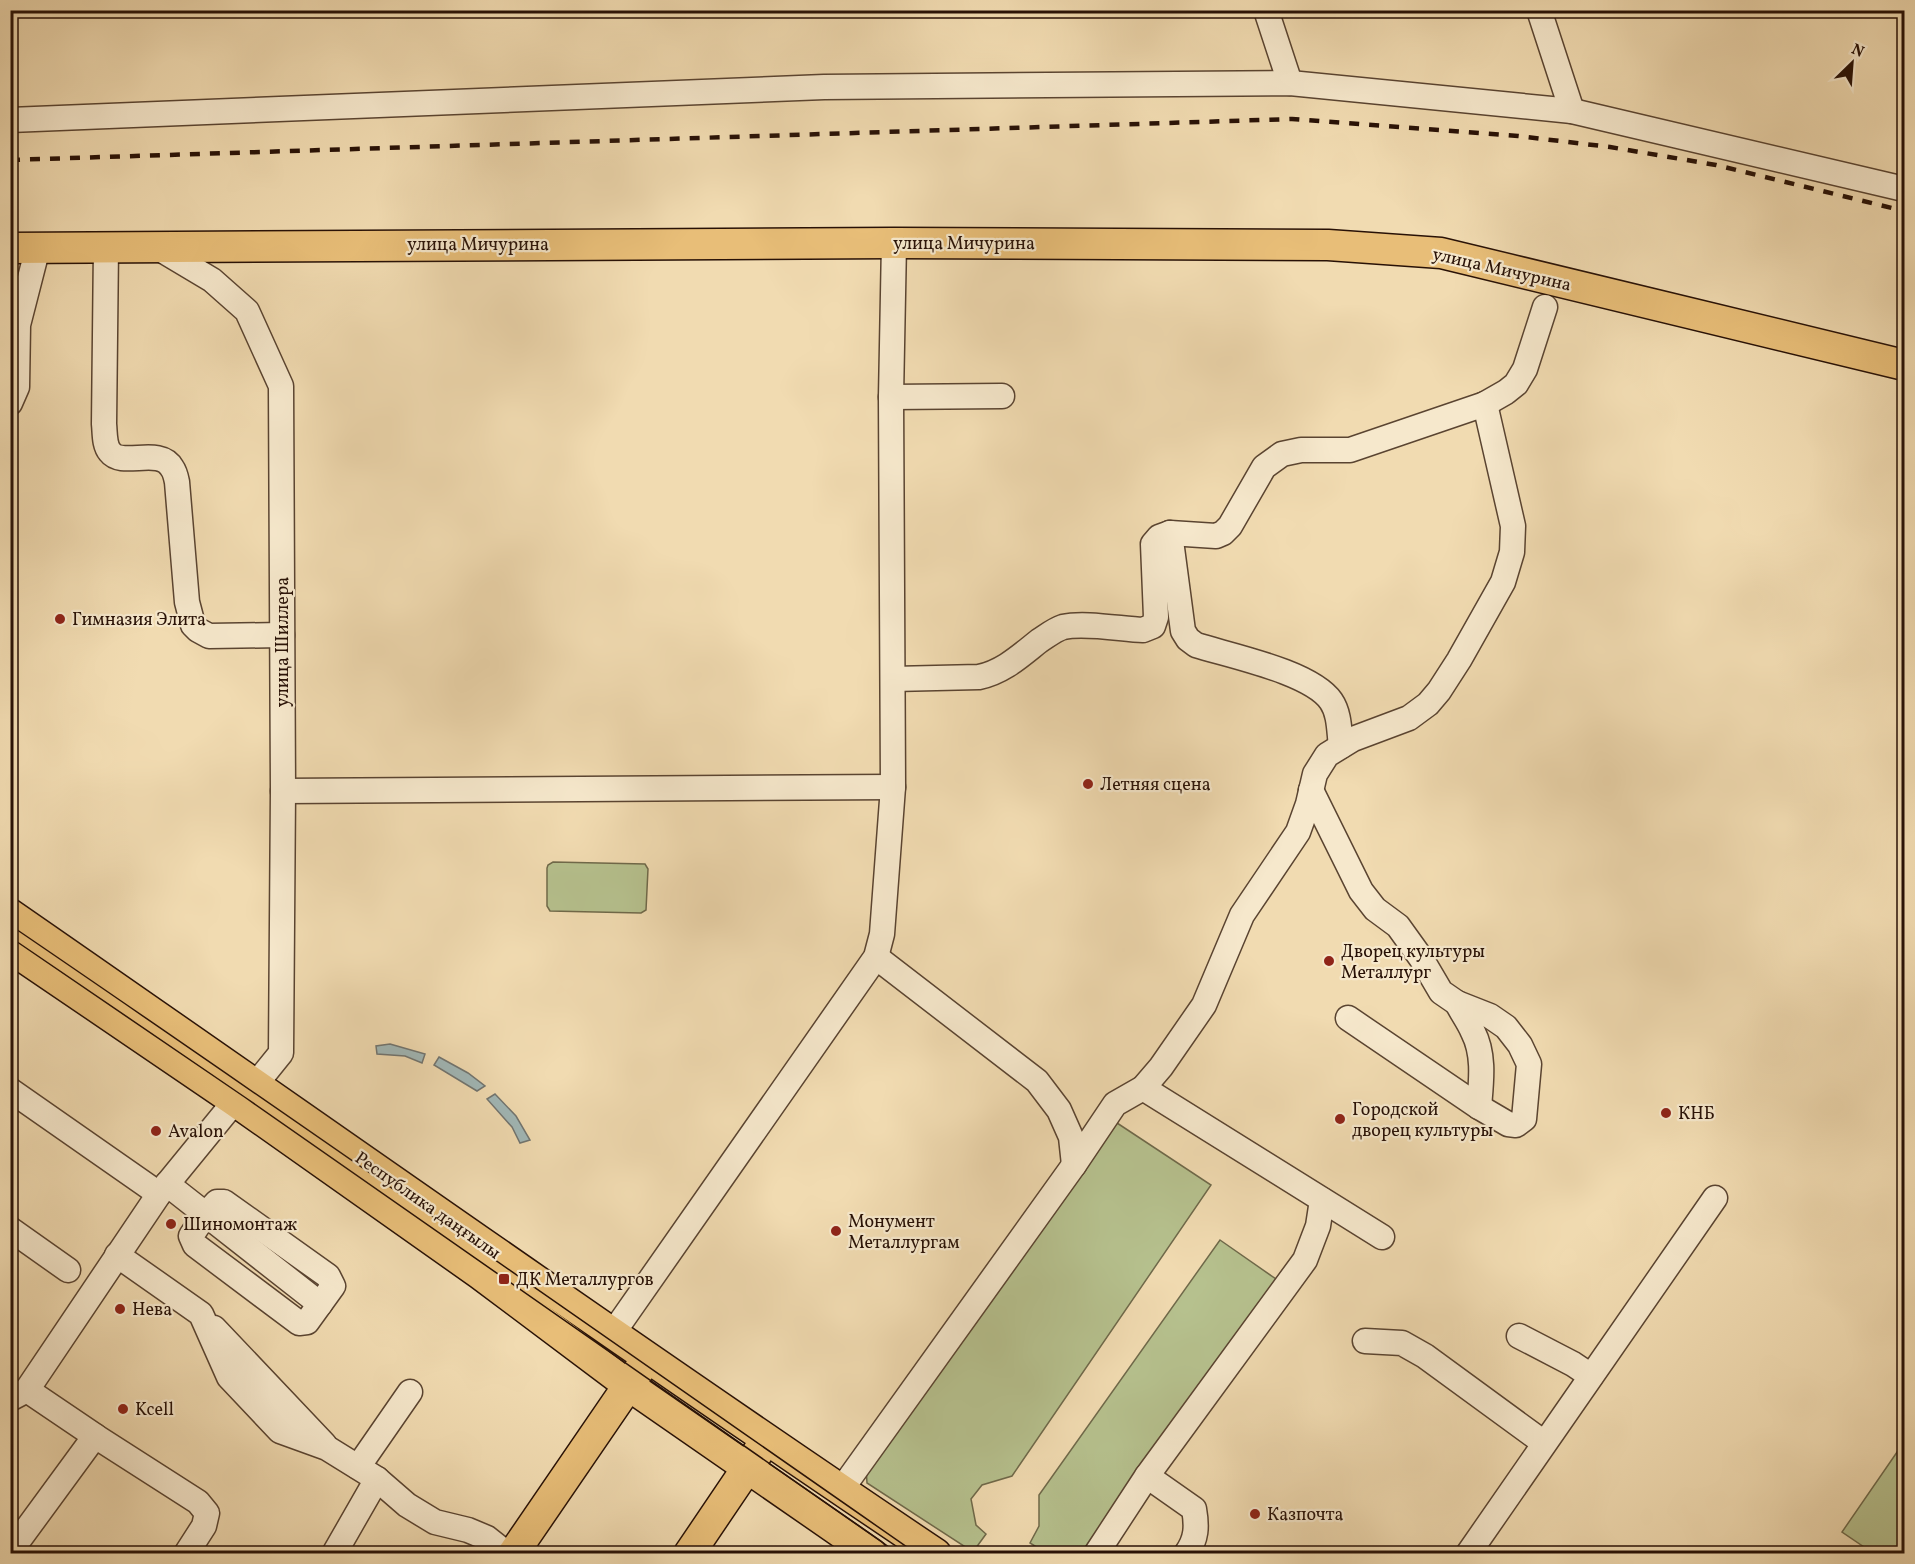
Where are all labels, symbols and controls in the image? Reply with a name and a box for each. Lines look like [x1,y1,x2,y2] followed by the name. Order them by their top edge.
[1822,33,1882,93] north arrow
[1848,39,1868,64] text: N
[893,232,1035,257] street label: улица Мичурина
[407,233,549,258] street label: улица Мичурина
[1430,242,1574,299] street label: улица Мичурина
[271,577,296,707] street label: улица Шиллера
[72,608,206,633] place label: Гимназия Элита
[53,612,67,626] marker: Гимназия Элита
[1100,773,1211,798] place label: Летняя сцена
[1081,777,1095,791] marker: Летняя сцена
[1341,940,1485,986] place label: Дворец культуры Металлург
[1322,954,1336,968] marker: Дворец культуры Металлург
[1352,1098,1493,1144] place label: Городской дворец культуры
[1678,1102,1715,1127] place label: КНБ
[1659,1106,1673,1120] marker: КНБ
[1333,1112,1347,1126] marker: Городской дворец культуры
[168,1120,224,1145] place label: Avalon
[149,1124,163,1138] marker: Avalon
[349,1146,505,1266] street label: Республика даңғылы
[848,1210,960,1256] place label: Монумент Металлургам
[183,1213,297,1238] place label: Шиномонтаж
[164,1217,178,1231] marker: Шиномонтаж
[829,1224,843,1238] marker: Монумент Металлургам
[516,1268,654,1293] place label: ДК Металлургов
[497,1272,511,1286] marker: ДК Металлургов
[132,1298,172,1323] place label: Нева
[113,1302,127,1316] marker: Нева
[135,1398,174,1423] place label: Kcell
[116,1402,130,1416] marker: Kcell
[1267,1503,1344,1528] place label: Казпочта
[1248,1507,1262,1521] marker: Казпочта

